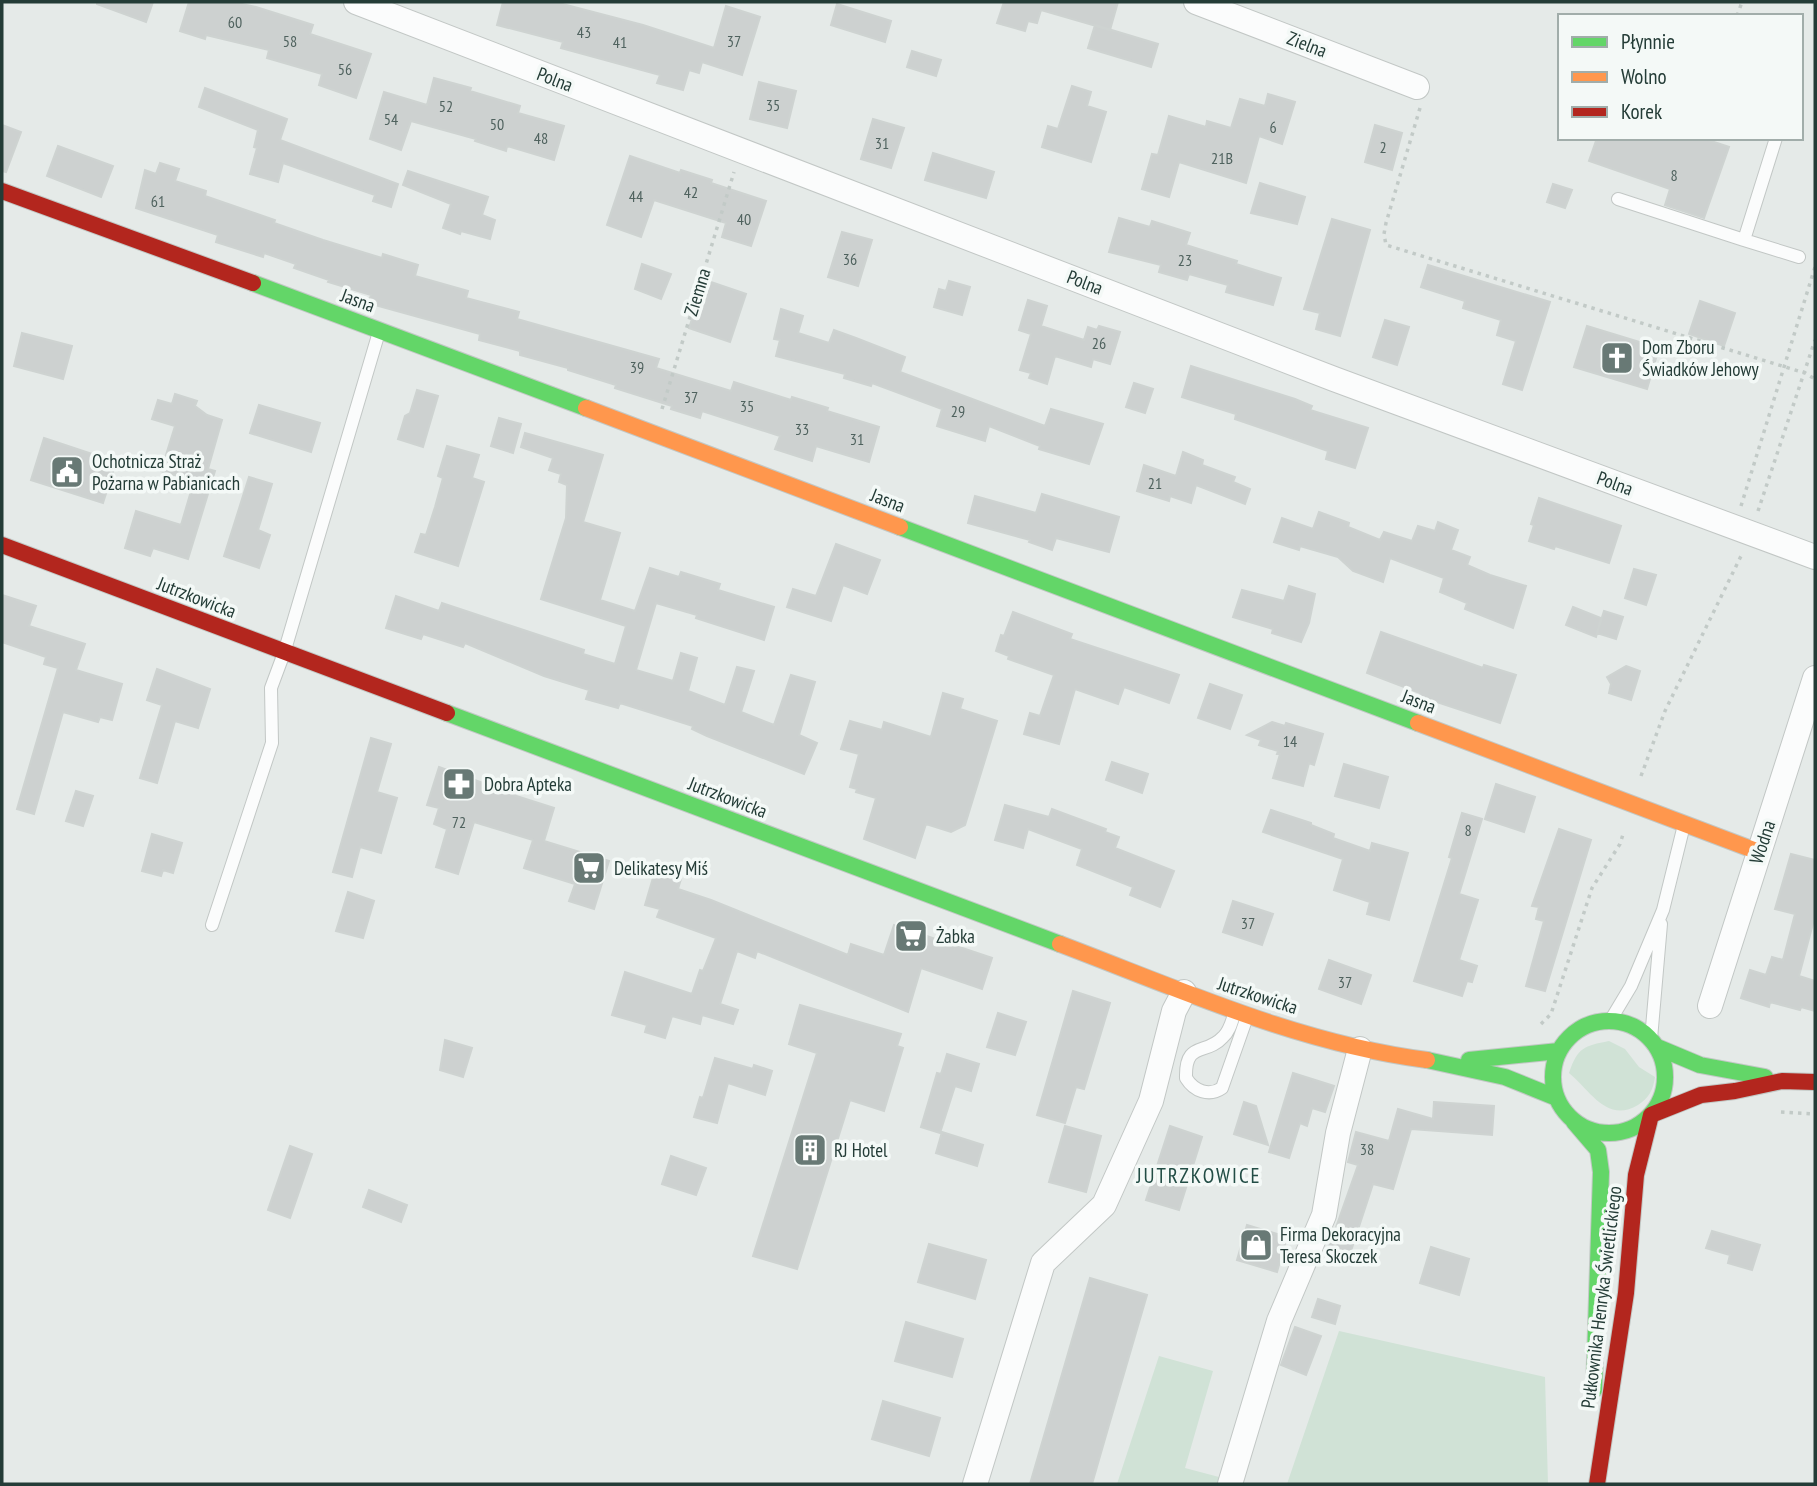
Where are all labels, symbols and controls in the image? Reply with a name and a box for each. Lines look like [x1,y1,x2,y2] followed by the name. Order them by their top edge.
[228,12,242,32] house number: 60
[1558,14,1803,140] legend
[577,22,591,42] house number: 43
[1284,26,1330,62] street label: Zielna
[1621,28,1675,55] text: Płynnie
[283,31,297,51] house number: 58
[727,31,741,51] house number: 37
[613,32,627,52] house number: 41
[338,59,352,79] house number: 56
[534,61,576,97] street label: Polna
[1621,63,1667,90] text: Wolno
[766,95,780,115] house number: 35
[439,96,453,116] house number: 52
[1621,98,1662,125] text: Korek
[384,109,398,129] house number: 54
[490,114,504,134] house number: 50
[1269,117,1277,137] house number: 6
[534,128,548,148] house number: 48
[875,133,889,153] house number: 31
[1379,137,1387,157] house number: 2
[1211,148,1233,168] house number: 21B
[1670,165,1678,185] house number: 8
[684,182,698,202] house number: 42
[629,186,643,206] house number: 44
[151,191,165,211] house number: 61
[737,209,751,229] house number: 40
[843,249,857,269] house number: 36
[1178,250,1192,270] house number: 23
[1064,264,1106,300] street label: Polna
[678,265,716,319] street label: Ziemna
[337,282,378,317] street label: Jasna
[1092,333,1106,353] house number: 26
[1642,335,1760,381] place label: Dom Zboru Świadków Jehowy
[1598,339,1636,377] church icon: Dom Zboru Świadków Jehowy
[630,357,644,377] house number: 39
[684,387,698,407] house number: 37
[740,396,754,416] house number: 35
[951,401,965,421] house number: 29
[795,419,809,439] house number: 33
[850,429,864,449] house number: 31
[92,449,240,495] place label: Ochotnicza Straż Pożarna w Pabianicach
[48,453,86,491] public building icon: Ochotnicza Straż Pożarna w Pabianicach
[1594,465,1636,501] street label: Polna
[1148,473,1162,493] house number: 21
[867,482,908,517] street label: Jasna
[153,571,240,623] street label: Jutrzkowicka
[1398,683,1439,718] street label: Jasna
[1283,731,1297,751] house number: 14
[440,765,478,803] pharmacy icon: Dobra Apteka
[684,771,771,823] street label: Jutrzkowicka
[484,772,572,796] place label: Dobra Apteka
[452,812,466,832] house number: 72
[1744,817,1780,867] street label: Wodna
[1464,820,1472,840] house number: 8
[570,849,608,887] supermarket icon: Delikatesy Miś
[614,856,708,880] place label: Delikatesy Miś
[1241,913,1255,933] house number: 37
[892,917,930,955] supermarket icon: Żabka
[936,924,975,948] place label: Żabka
[1214,971,1301,1019] street label: Jutrzkowicka
[1338,972,1352,992] house number: 37
[791,1131,829,1169] building icon: RJ Hotel
[834,1138,888,1162] place label: RJ Hotel
[1360,1139,1374,1159] house number: 38
[1135,1162,1262,1189] district label: JUTRZKOWICE
[1575,1184,1627,1410] street label: Pułkownika Henryka Świetlickiego
[1280,1222,1401,1268] place label: Firma Dekoracyjna Teresa Skoczek
[1237,1226,1275,1264] shop icon: Firma Dekoracyjna Teresa Skoczek

